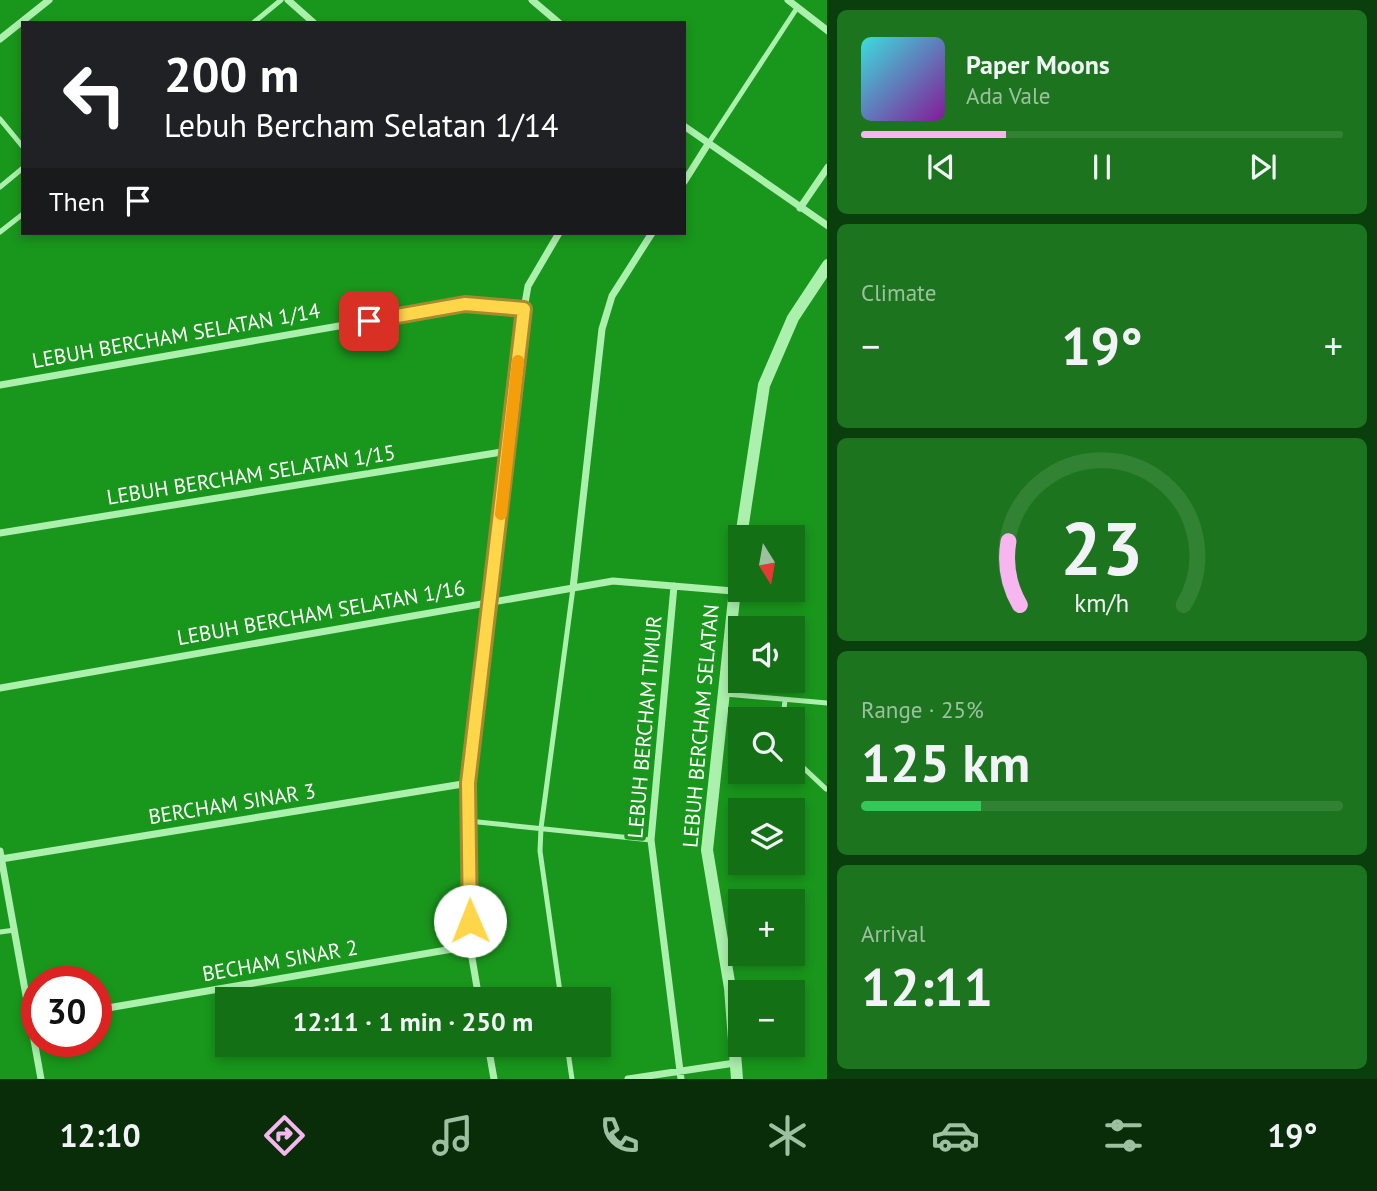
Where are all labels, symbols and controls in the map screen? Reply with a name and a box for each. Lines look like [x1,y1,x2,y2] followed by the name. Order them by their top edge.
[164,42,299,106] text: 200 m
[966,48,1110,81] text: Paper Moons
[49,49,140,140] icon: left
[966,81,1050,110] text: Ada Vale
[164,104,559,146] text: Lebuh Bercham Selatan 1/14
[922,148,960,186] icon: previous
[1083,148,1121,186] icon: pause
[1244,148,1282,186] icon: next
[119,182,157,220] icon: arrive
[49,185,105,218] text: Then
[861,278,936,307] text: Climate
[339,291,399,351] pin
[30,297,322,374] street label: LEBUH BERCHAM SELATAN 1/14
[350,302,388,340] icon: arrive
[1061,312,1143,379] text: 19°
[861,321,880,370] text: −
[1324,321,1343,370] text: +
[105,438,397,511] street label: LEBUH BERCHAM SELATAN 1/15
[1061,502,1143,596] text: 23
[728,525,805,602] north arrow
[728,525,805,1057] map controls
[175,574,467,651] street label: LEBUH BERCHAM SELATAN 1/16
[1075,587,1129,619] text: km/h
[676,603,725,849] street label: LEBUH BERCHAM SELATAN
[621,615,668,839] street label: LEBUH BERCHAM TIMUR
[728,616,805,693] button: sound
[861,695,984,724] text: Range · 25%
[728,707,805,784] button: search
[861,729,1030,796] text: 125 km
[146,777,317,830] street label: BERCHAM SINAR 3
[728,798,805,875] button: layers
[433,884,507,958] position arrow
[728,889,805,966] button: +
[861,919,925,948] text: Arrival
[200,934,360,987] street label: BECHAM SINAR 2
[861,953,993,1020] text: 12:11
[21,966,112,1057] speed limit sign: 30
[728,980,805,1057] button: −
[293,1005,533,1038] text: 12:11 · 1 min · 250 m
[260,1111,309,1160] icon: directions
[428,1111,477,1160] icon: music
[595,1111,644,1160] icon: phone
[763,1111,812,1160] icon: climate
[931,1111,980,1160] icon: car
[1099,1111,1148,1160] icon: filters
[59,1114,141,1156] text: 12:10
[1267,1114,1318,1156] text: 19°

